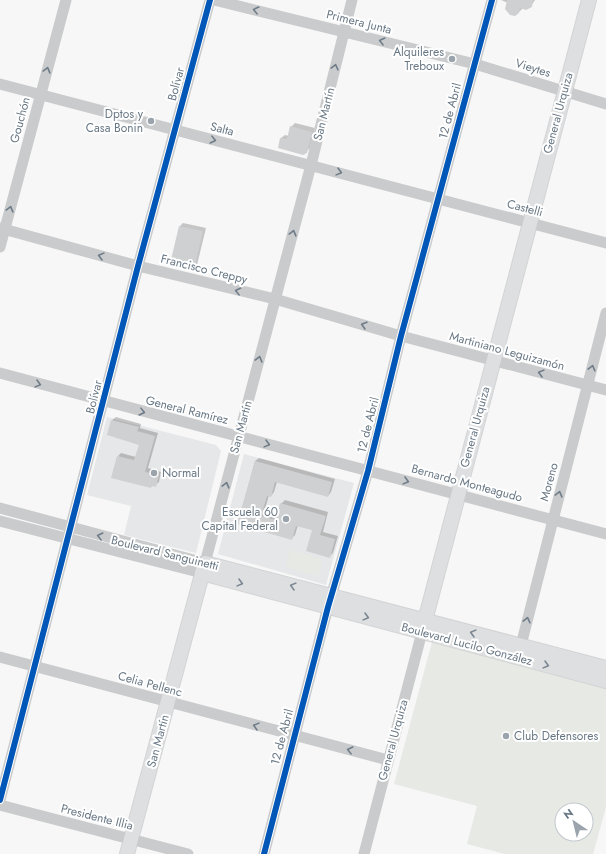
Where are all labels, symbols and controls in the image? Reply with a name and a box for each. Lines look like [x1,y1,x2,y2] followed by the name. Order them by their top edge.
[324,5,394,39] street label: Primera Junta
[253,7,259,15] one-way arrow
[379,37,386,46] one-way arrow
[393,43,445,75] place label: Alquileres Treboux
[447,54,457,64] marker: Alquileres Treboux
[513,54,553,82] street label: Vieytes
[331,63,339,70] one-way arrow
[163,64,189,103] street label: Bolívar
[42,66,50,73] one-way arrow
[539,70,578,156] street label: General Urquiza
[434,81,466,141] street label: 12 de Abril
[309,86,339,142] street label: San Martín
[5,95,35,145] street label: Gouchón
[86,105,144,137] place label: Dptos y Casa Bonin
[146,116,156,126] marker: Dptos y Casa Bonin
[208,117,236,141] street label: Salta
[209,135,216,144] one-way arrow
[335,167,342,176] one-way arrow
[505,195,545,221] street label: Castelli
[5,206,13,212] one-way arrow
[288,230,297,237] one-way arrow
[159,250,250,289] street label: Francisco Creppy
[97,252,104,260] one-way arrow
[235,287,241,295] one-way arrow
[360,321,367,330] one-way arrow
[447,327,567,375] street label: Martiniano Leguizamón
[254,356,263,363] one-way arrow
[587,365,595,371] one-way arrow
[538,369,545,378] one-way arrow
[81,377,107,416] street label: Bolívar
[34,379,41,388] one-way arrow
[456,384,495,470] street label: General Urquiza
[144,391,231,429] street label: General Ramírez
[352,395,384,455] street label: 12 de Abril
[225,399,257,455] street label: San Martín
[138,407,145,415] one-way arrow
[264,439,271,448] one-way arrow
[410,460,525,507] street label: Bernardo Monteagudo
[535,460,563,503] street label: Moreno
[162,464,200,482] place label: Normal
[149,468,159,478] marker: Normal
[403,476,409,484] one-way arrow
[221,481,230,488] one-way arrow
[554,490,563,497] one-way arrow
[202,503,278,535] place label: Escuela 60 Capital Federal
[281,514,291,524] marker: Escuela 60 Capital Federal
[109,531,221,575] street label: Boulevard Sanguinetti
[96,532,103,540] one-way arrow
[237,579,243,587] one-way arrow
[290,582,297,591] one-way arrow
[362,613,369,621] one-way arrow
[523,617,531,623] one-way arrow
[400,618,535,670] street label: Boulevard Lucilo González
[470,629,477,638] one-way arrow
[542,660,549,669] one-way arrow
[116,667,184,701] street label: Celia Pellenc
[374,697,413,783] street label: General Urquiza
[266,707,298,767] street label: 12 de Abril
[142,713,174,769] street label: San Martín
[252,722,259,731] one-way arrow
[514,727,598,745] place label: Club Defensores
[501,731,511,741] marker: Club Defensores
[347,746,354,755] one-way arrow
[59,799,135,835] street label: Presidente Illia
[554,802,594,842] north arrow
[560,805,576,823] text: N

